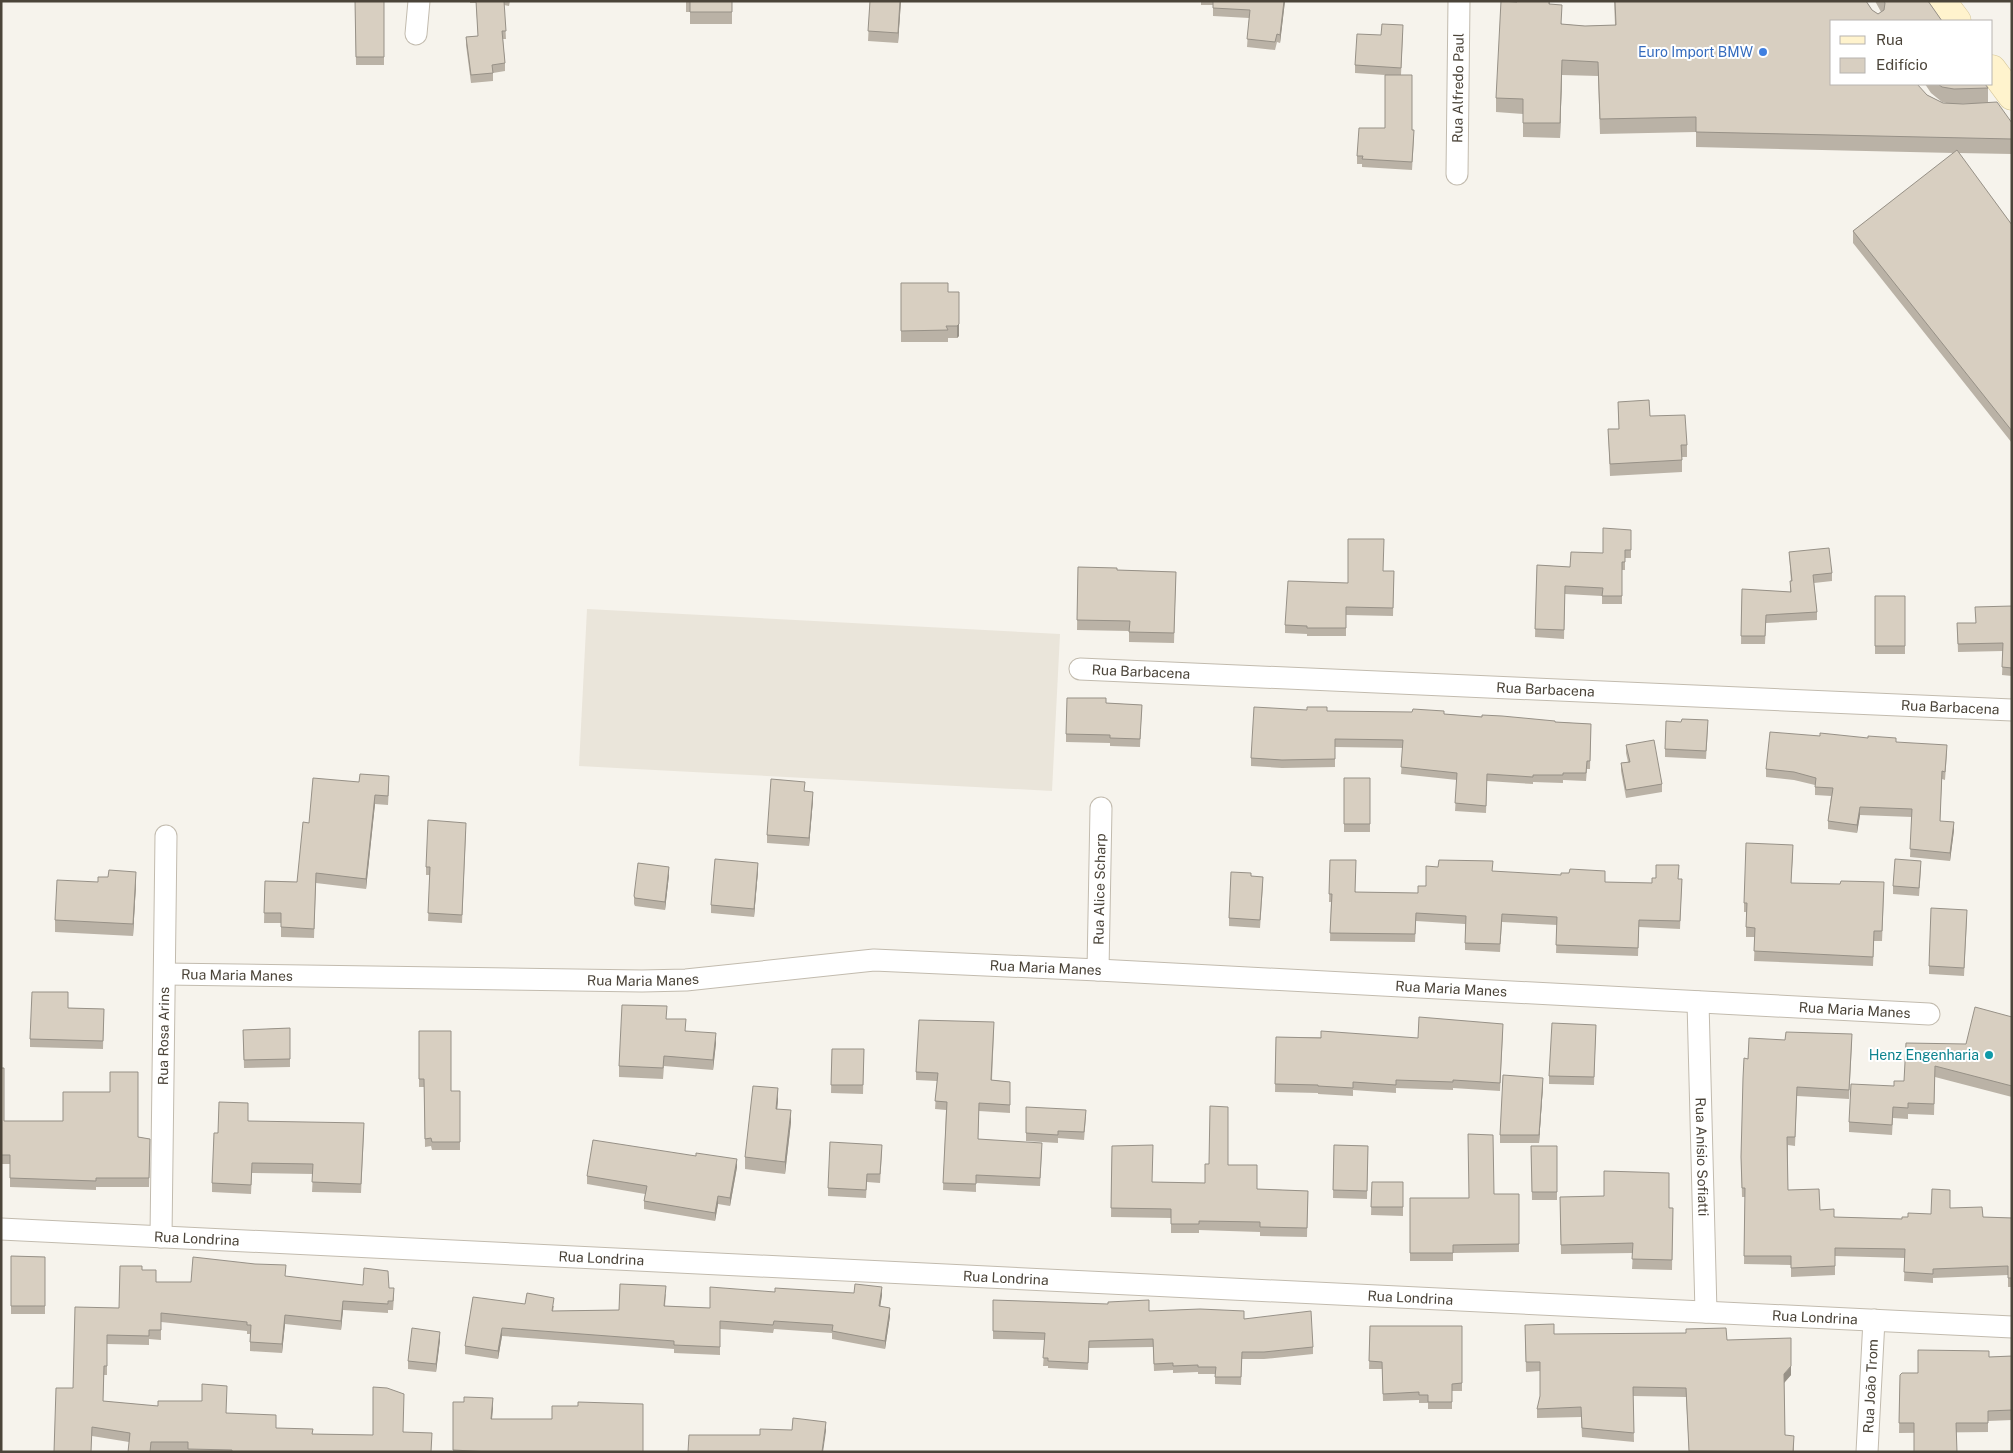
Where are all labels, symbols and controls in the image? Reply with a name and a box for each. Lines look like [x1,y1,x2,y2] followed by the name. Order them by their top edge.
[1830,20,1993,85] legend
[1876,31,1903,48] text: Rua
[1449,33,1467,143] street label: Rua Alfredo Paul
[1638,44,1754,60] place label: Euro Import BMW
[1757,46,1769,58] marker: Euro Import BMW
[1876,56,1928,73] text: Edifício
[1091,662,1191,682] street label: Rua Barbacena
[1496,679,1595,700] street label: Rua Barbacena
[1901,697,2000,717] street label: Rua Barbacena
[1090,833,1109,945] street label: Rua Alice Scharp
[989,957,1102,978] street label: Rua Maria Manes
[181,966,293,984] street label: Rua Maria Manes
[587,971,700,989] street label: Rua Maria Manes
[1395,978,1508,1000] street label: Rua Maria Manes
[155,987,172,1085] street label: Rua Rosa Arins
[1798,999,1911,1021] street label: Rua Maria Manes
[1869,1047,1979,1063] place label: Henz Engenharia
[1983,1049,1995,1061] marker: Henz Engenharia
[1692,1097,1712,1217] street label: Rua Anísio Sofiatti
[154,1228,240,1249] street label: Rua Londrina
[558,1248,645,1268] street label: Rua Londrina
[963,1268,1049,1288] street label: Rua Londrina
[1367,1288,1454,1308] street label: Rua Londrina
[1772,1307,1858,1327] street label: Rua Londrina
[1860,1339,1881,1434] street label: Rua João Trom

